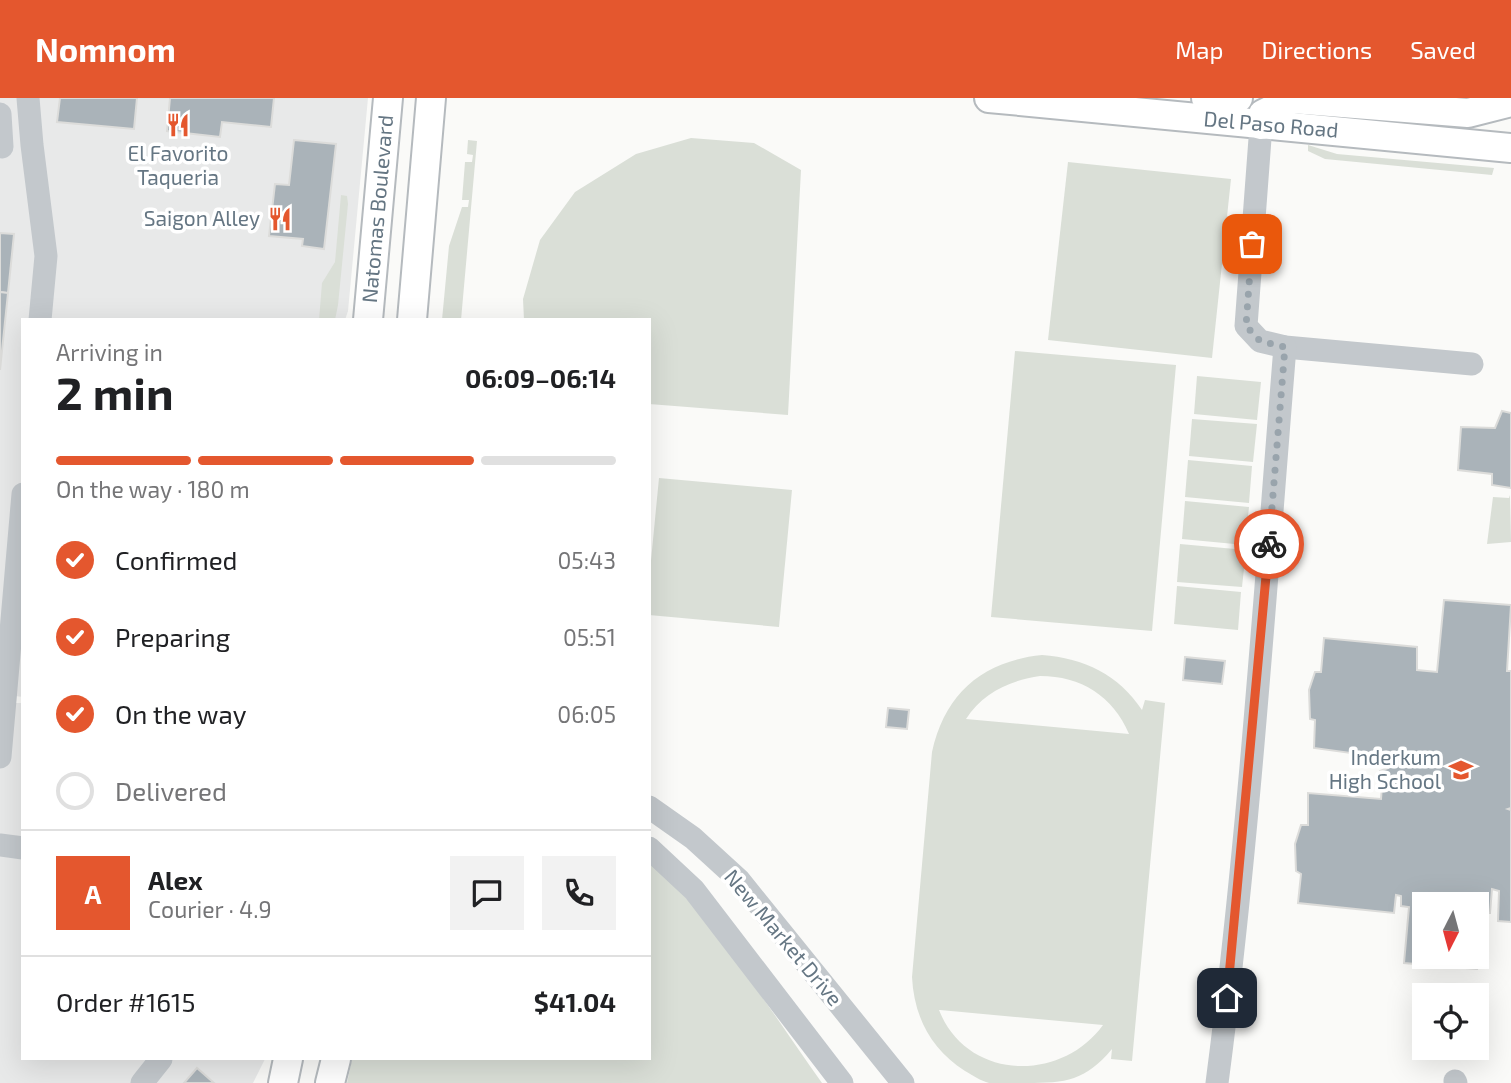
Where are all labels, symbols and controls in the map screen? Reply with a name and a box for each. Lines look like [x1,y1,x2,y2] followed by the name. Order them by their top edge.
[35,29,176,69] text: Nomnom
[1175,35,1223,64] text: Map
[1261,35,1372,64] text: Directions
[1410,35,1476,64] text: Saved
[1203,105,1340,142] street label: Del Paso Road
[164,111,192,139] restaurant icon: El Favorito Taqueria
[356,114,397,304] street label: Natomas Boulevard
[127,140,229,189] place label: El Favorito Taqueria
[144,205,260,230] place label: Saigon Alley
[266,205,294,233] restaurant icon: Saigon Alley
[1222,214,1282,274] pin
[1233,225,1271,263] icon: bag
[56,338,163,366] text: Arriving in
[465,362,616,393] text: 06:09–06:14
[56,364,174,419] text: 2 min
[56,475,250,503] text: On the way · 180 m
[1234,509,1304,579] courier
[1250,525,1288,563] icon: bike
[56,541,94,579] icon: check
[115,544,238,575] text: Confirmed
[557,546,616,574] text: 05:43
[56,618,94,656] icon: check
[115,621,230,652] text: Preparing
[563,623,616,651] text: 05:51
[56,695,94,733] icon: check
[115,698,246,729] text: On the way
[557,700,616,728] text: 06:05
[1329,744,1442,793] place label: Inderkum High School
[1447,756,1475,784] school or university icon: Inderkum High School
[115,775,227,806] text: Delivered
[450,856,524,930] button: chat
[542,856,616,930] button: phone
[148,864,203,895] text: Alex
[720,864,848,1010] street label: New Market Drive
[85,878,101,909] text: A
[1412,892,1489,970] north arrow
[1412,892,1489,1060] map controls
[148,895,272,923] text: Courier · 4.9
[1197,968,1257,1028] pin
[1208,979,1246,1017] icon: home
[1412,983,1489,1060] button: locate
[56,986,195,1017] text: Order #1615
[534,986,616,1017] text: $41.04

